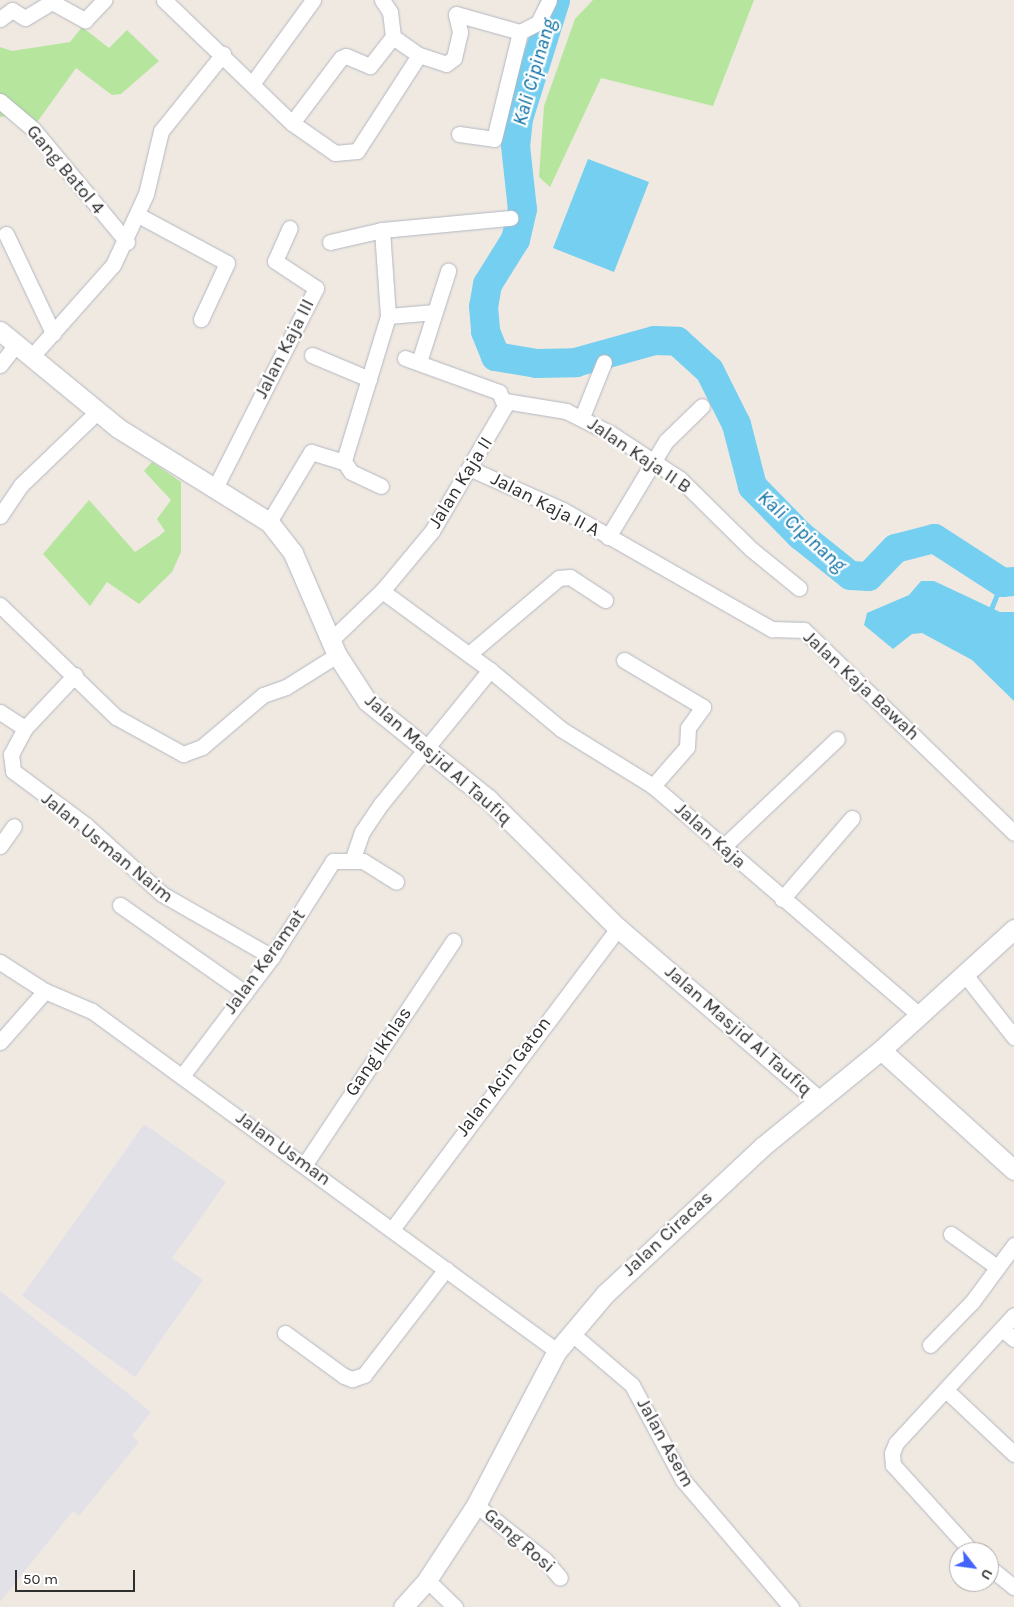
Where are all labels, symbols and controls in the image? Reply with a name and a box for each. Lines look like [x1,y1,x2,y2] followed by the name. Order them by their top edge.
[507,16,561,128] water label: Kali Cipinang
[21,121,109,219] street label: Gang Batol 4
[250,295,320,403] street label: Jalan Kaja III
[583,413,695,499] street label: Jalan Kaja II B
[424,433,498,533] street label: Jalan Kaja II
[487,468,603,542] street label: Jalan Kaja II A
[753,485,851,577] water label: Kali Cipinang
[798,626,924,746] street label: Jalan Kaja Bawah
[360,690,516,830] street label: Jalan Masjid Al Taufiq
[36,788,178,908] street label: Jalan Usman Naim
[670,798,750,874] street label: Jalan Kaja
[219,905,311,1019] street label: Jalan Keramat
[660,961,816,1101] street label: Jalan Masjid Al Taufiq
[341,1003,417,1101] street label: Gang Ikhlas
[452,1013,556,1141] street label: Jalan Acin Gaton
[231,1107,335,1191] street label: Jalan Usman
[618,1187,718,1281] street label: Jalan Ciracas
[631,1394,699,1492] street label: Jalan Asem
[479,1504,559,1578] street label: Gang Rosi
[949,1542,999,1592] north arrow
[18,1560,138,1592] scale bar
[977,1566,996,1583] text: U
[23,1570,58,1588] text: 50 m

